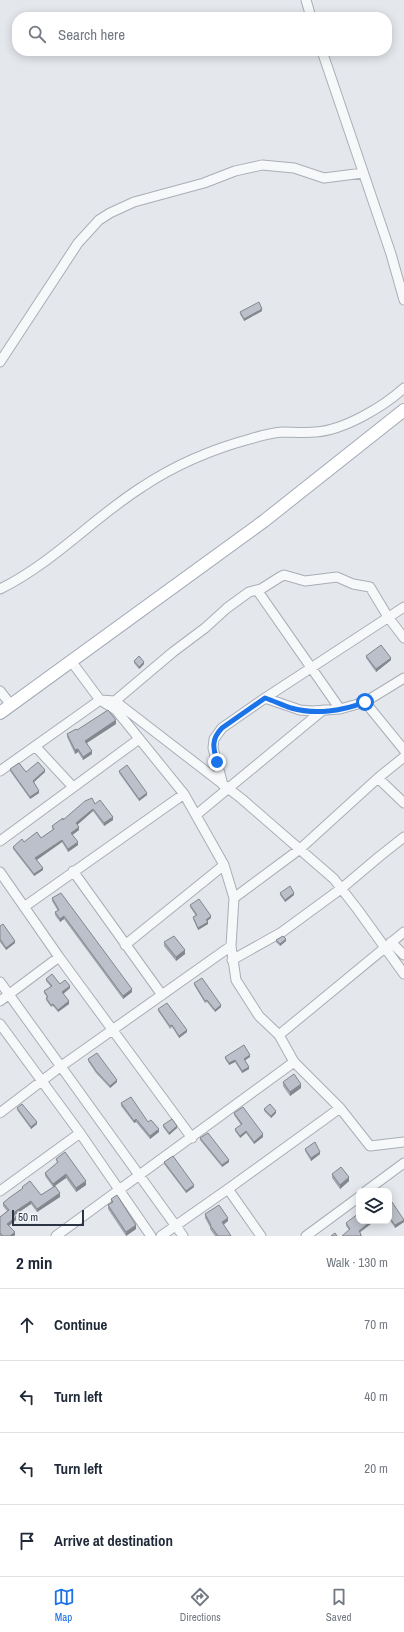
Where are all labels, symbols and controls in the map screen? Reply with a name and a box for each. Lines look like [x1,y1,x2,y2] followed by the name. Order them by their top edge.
[12,12,392,56] search box
[26,23,48,45] icon: search
[58,24,125,45] text: Search here
[356,693,374,711] route start
[208,753,226,771] route end
[356,1188,392,1224] map controls
[356,1188,392,1224] button: layers
[12,1208,84,1227] scale bar
[18,1210,38,1224] text: 50 m
[16,1251,52,1274] text: 2 min
[326,1254,388,1271] text: Walk · 130 m
[16,1314,38,1336] icon: ahead
[54,1314,107,1335] text: Continue
[364,1316,388,1333] text: 70 m
[16,1386,38,1408] icon: left
[54,1386,102,1407] text: Turn left
[364,1388,388,1405] text: 40 m
[16,1458,38,1480] icon: left
[54,1458,102,1479] text: Turn left
[364,1460,388,1477] text: 20 m
[16,1530,38,1552] icon: arrive
[54,1530,173,1551] text: Arrive at destination
[53,1586,75,1624] tab: Map
[180,1586,221,1624] tab: Directions
[326,1586,351,1624] tab: Saved

